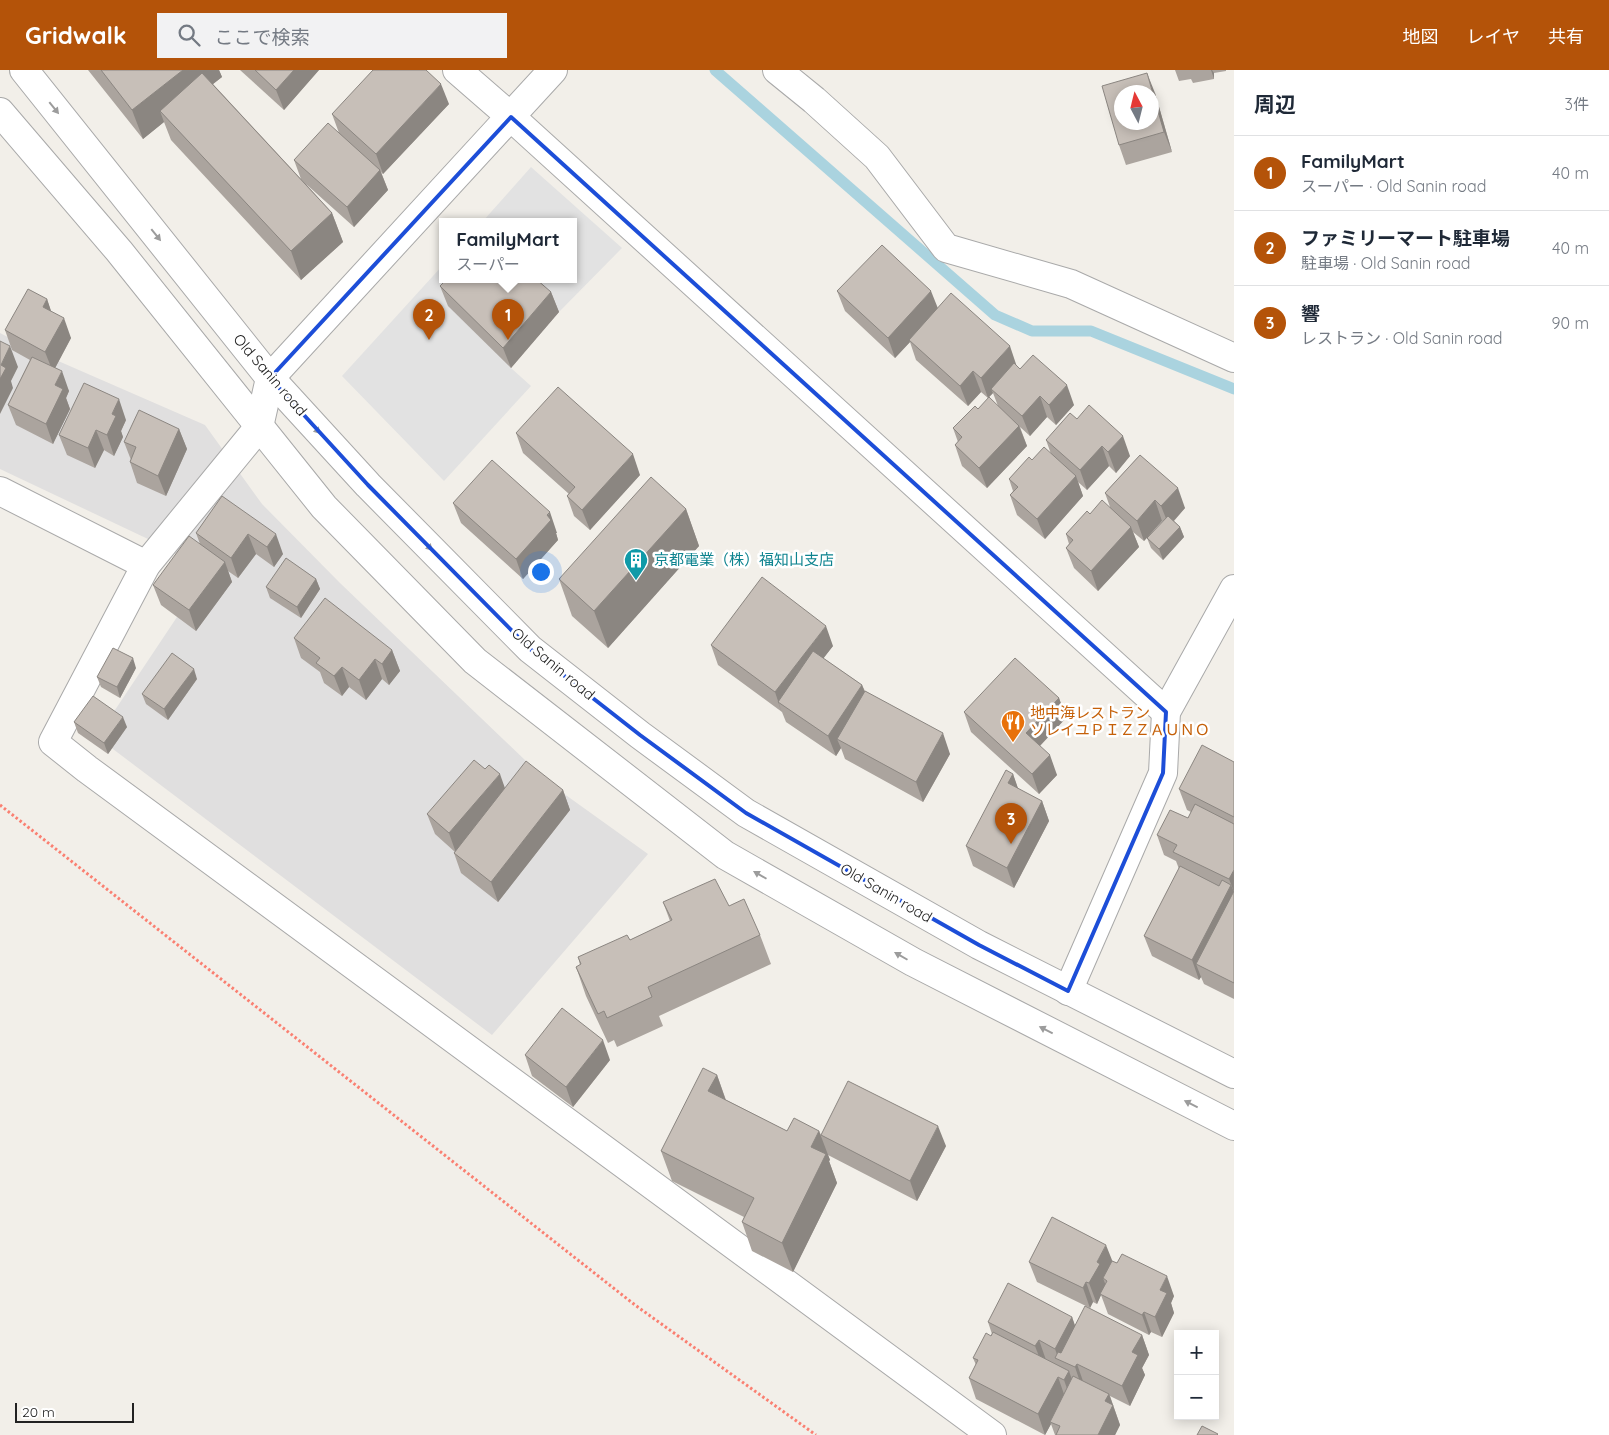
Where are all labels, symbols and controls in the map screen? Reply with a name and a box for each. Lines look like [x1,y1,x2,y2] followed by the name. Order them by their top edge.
[157,13,507,58] search box
[25,20,127,50] text: Gridwalk
[175,21,203,49] icon: search
[215,25,310,49] text: ここで検索
[1403,25,1439,48] text: 地図
[1467,25,1520,48] text: レイヤ
[1548,25,1584,48] text: 共有
[1114,85,1159,130] north arrow
[1254,91,1296,117] text: 周辺
[1565,94,1589,114] text: 3件
[49,101,60,114] one-way arrow
[1301,149,1405,173] text: FamilyMart
[1267,163,1273,183] text: 1
[1552,163,1589,183] text: 40 m
[1301,176,1486,196] text: スーパー · Old Sanin road
[439,218,577,283] popup
[1301,226,1510,250] text: ファミリーマート駐車場
[456,227,560,251] text: FamilyMart
[150,228,161,241] one-way arrow
[1265,238,1275,258] text: 2
[1552,238,1589,258] text: 40 m
[1301,253,1471,273] text: 駐車場 · Old Sanin road
[456,254,520,274] text: スーパー
[413,299,445,340] pin: 2
[492,299,524,340] pin: 1
[1301,301,1320,325] text: 響
[1266,313,1274,333] text: 3
[1552,313,1589,333] text: 90 m
[1301,328,1503,348] text: レストラン · Old Sanin road
[229,330,311,420] street label: Old Sanin road
[309,421,321,433] one-way arrow
[421,539,433,551] one-way arrow
[623,547,649,581] building icon: 京都電業（株）福知山支店
[654,550,834,569] place label: 京都電業（株）福知山支店
[528,559,554,585] your location
[508,623,599,704] street label: Old Sanin road
[1030,703,1210,739] place label: 地中海レストラン ソレイユＰＩＺＺＡＵＮＯ
[1000,709,1026,743] restaurant icon: 地中海レストラン ソレイユＰＩＺＺＡＵＮＯ
[995,803,1027,844] pin: 3
[837,859,936,927] street label: Old Sanin road
[753,871,768,879] one-way arrow
[895,951,908,960] one-way arrow
[1039,1026,1053,1034] one-way arrow
[1183,1100,1198,1108] one-way arrow
[1174,1330,1219,1420] map controls
[1174,1330,1219,1375] button: +
[1174,1375,1219,1420] button: −
[15,1400,134,1423] scale bar
[22,1403,55,1421] text: 20 m

